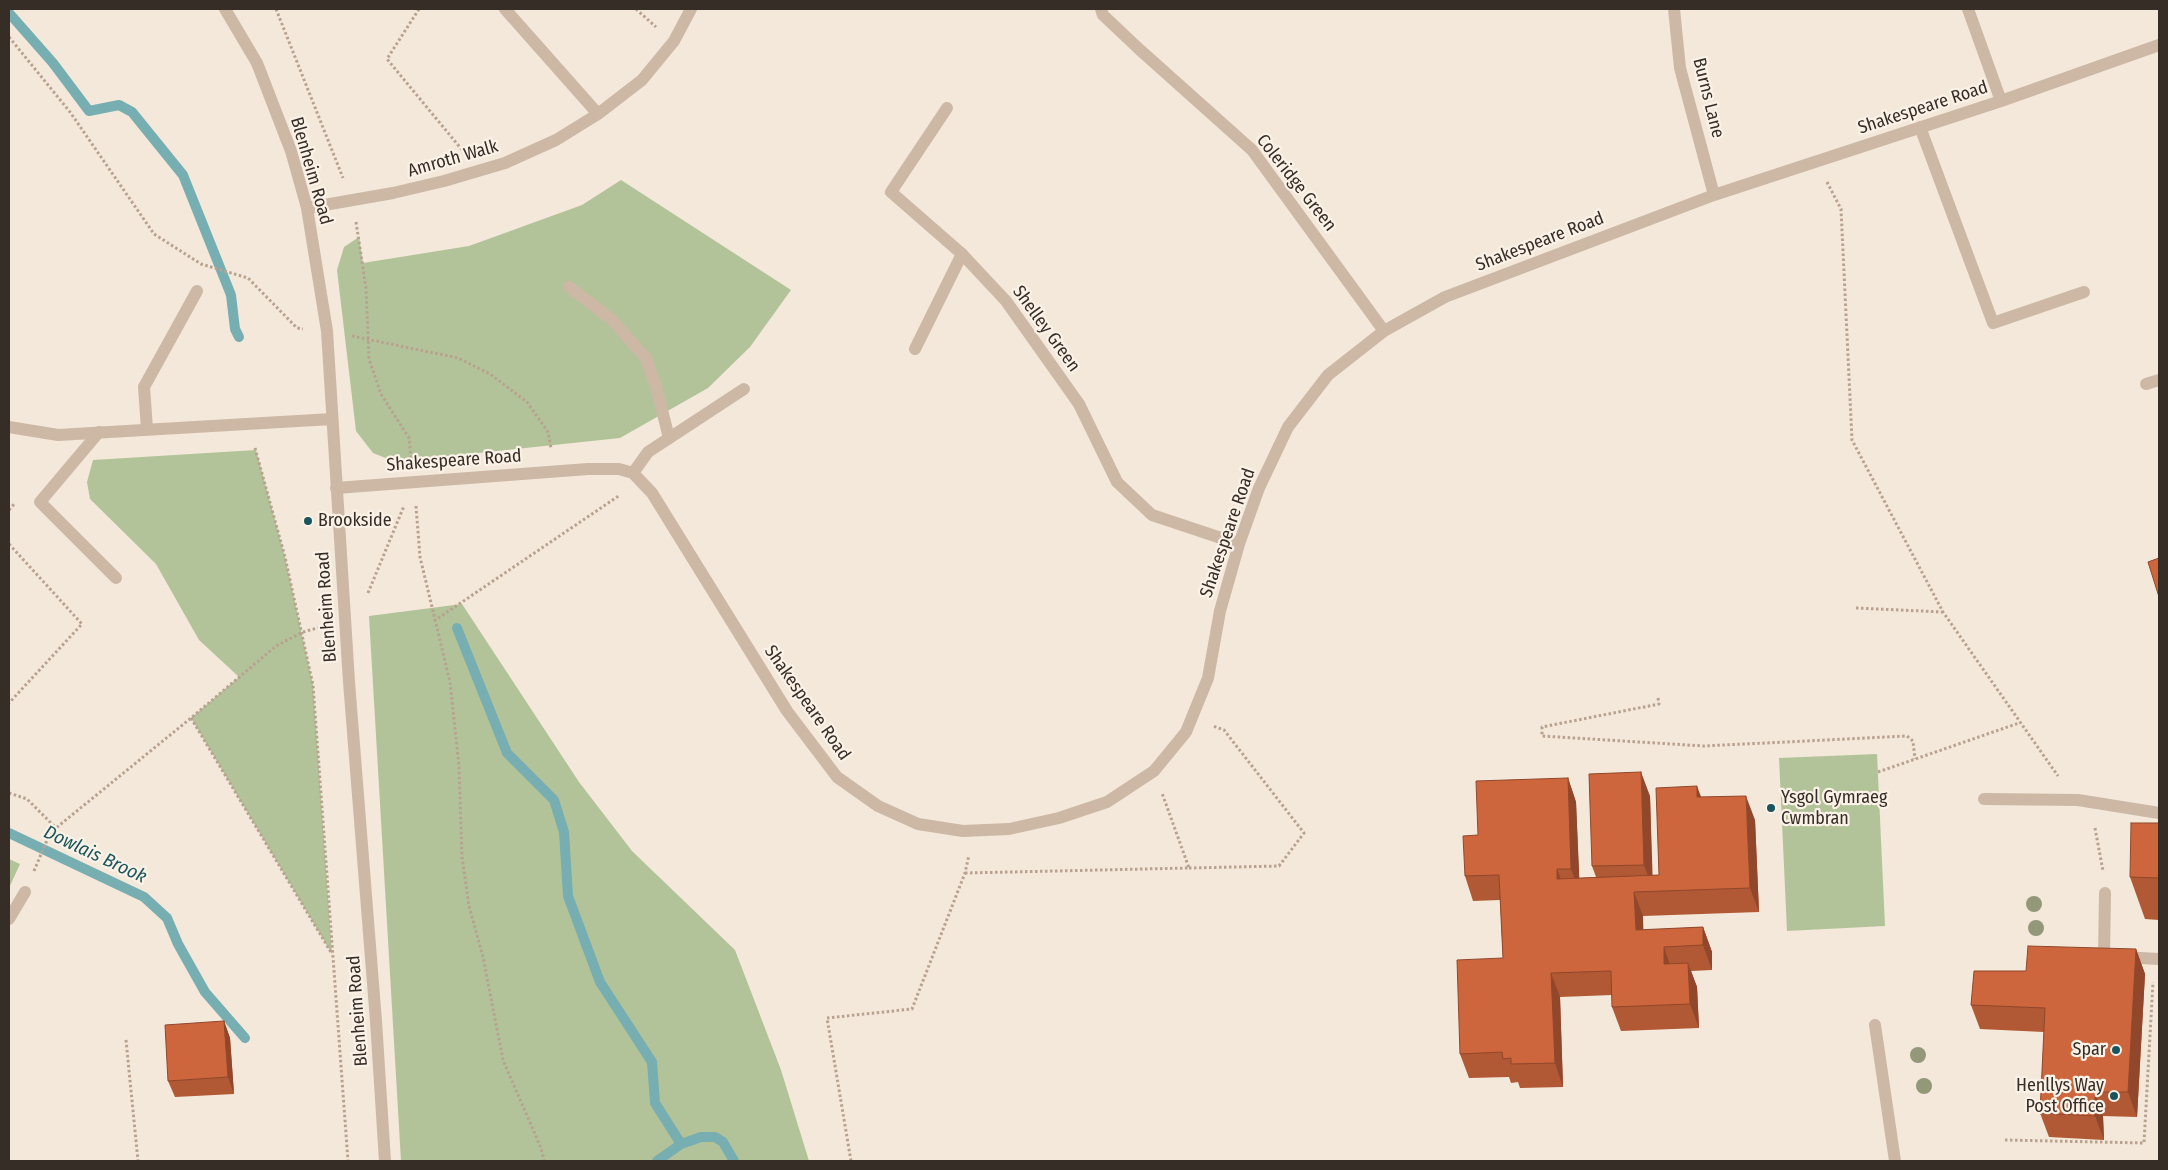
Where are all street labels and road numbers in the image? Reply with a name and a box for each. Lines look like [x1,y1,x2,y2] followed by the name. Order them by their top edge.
[1688,56,1728,140] street label: Burns Lane
[1855,77,1991,139] street label: Shakespeare Road
[285,115,337,227] street label: Blenheim Road
[1251,130,1341,236] street label: Coleridge Green
[405,136,501,182] street label: Amroth Walk
[1473,208,1607,276] street label: Shakespeare Road
[1008,282,1084,376] street label: Shelley Green
[386,446,522,476] street label: Shakespeare Road
[1196,465,1260,601] street label: Shakespeare Road
[312,551,342,663] street label: Blenheim Road
[759,641,855,765] street label: Shakespeare Road
[343,955,373,1067] street label: Blenheim Road

